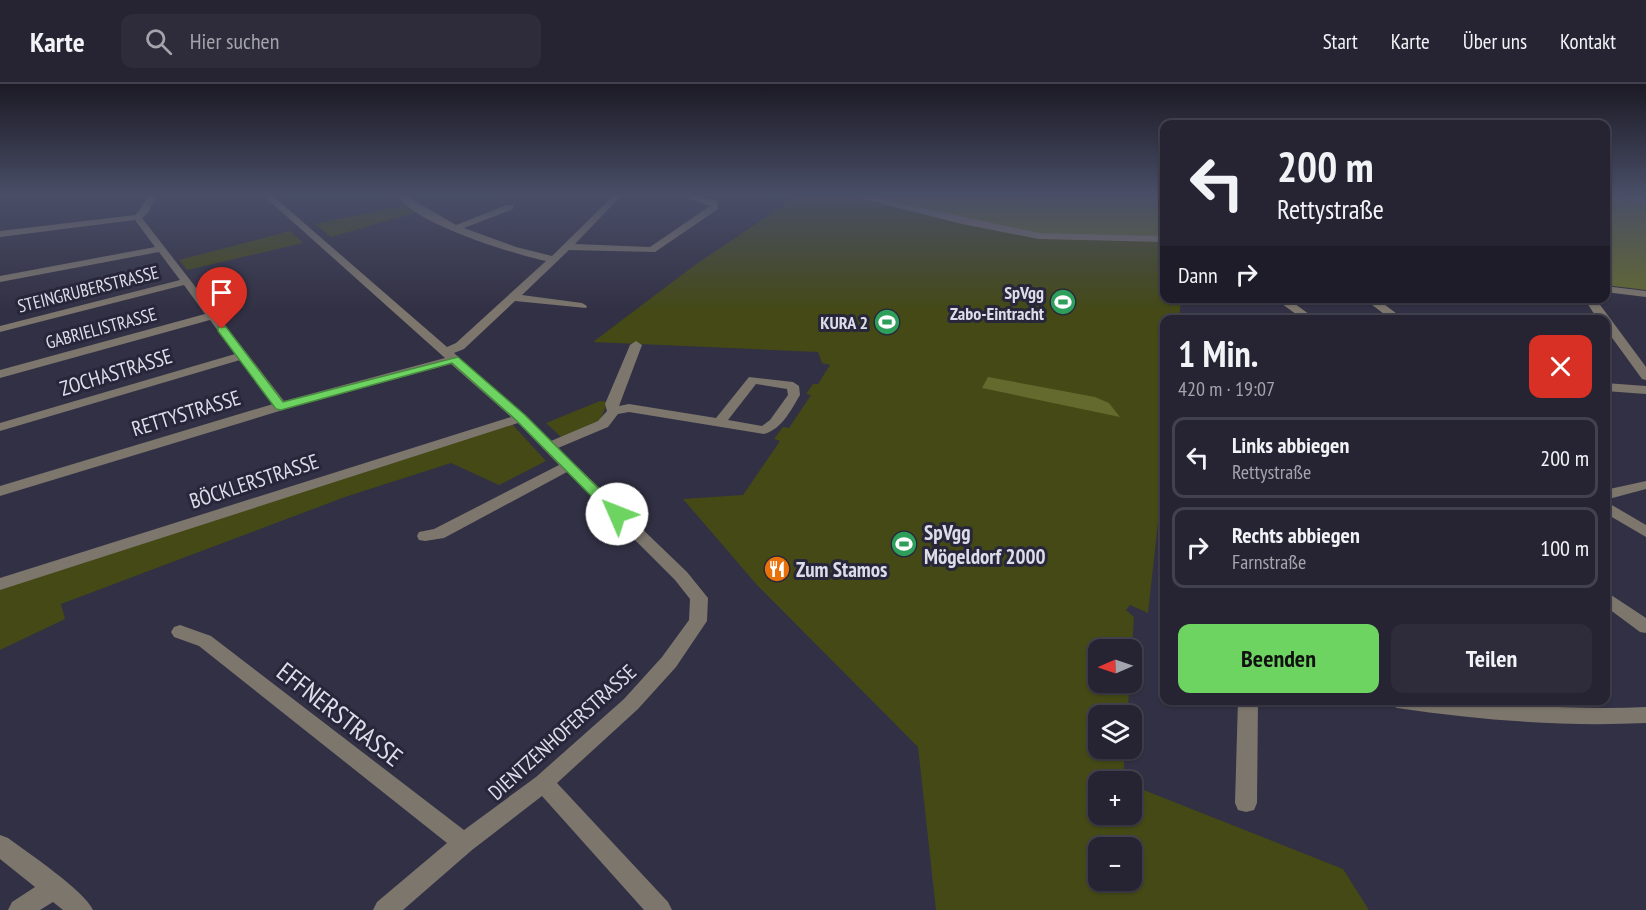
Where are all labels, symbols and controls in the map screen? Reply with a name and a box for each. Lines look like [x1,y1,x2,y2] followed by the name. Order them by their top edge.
[121,14,541,68] search box
[30,23,85,60] text: Karte
[142,25,175,58] icon: search
[190,27,279,55] text: Hier suchen
[1323,28,1358,55] text: Start
[1391,28,1430,55] text: Karte
[1463,28,1527,55] text: Über uns
[1560,28,1616,55] text: Kontakt
[1277,139,1374,194] text: 200 m
[1178,144,1256,222] icon: left
[1277,192,1384,226] text: Rettystraße
[1230,258,1263,291] icon: right
[15,260,161,318] street label: STEINGRUBERSTRASSE
[1178,261,1218,289] text: Dann
[196,267,247,329] pin
[205,276,238,309] icon: arrive
[950,281,1045,325] place label: SpVgg Zabo-Eintracht
[1048,287,1078,317] sports icon: SpVgg Zabo-Eintracht
[43,302,159,354] street label: GABRIELISTRASSE
[872,307,902,337] sports icon: KURA 2
[820,311,868,334] place label: KURA 2
[1178,330,1258,377] text: 1 Min.
[1529,335,1592,398] button: close
[57,342,175,402] street label: ZOCHASTRASSE
[1178,376,1275,402] text: 420 m · 19:07
[128,384,244,442] street label: RETTYSTRASSE
[1232,431,1349,459] text: Links abbiegen
[1181,441,1214,474] icon: left
[1540,444,1589,472] text: 200 m
[186,447,322,515] street label: BÖCKLERSTRASSE
[1232,459,1311,485] text: Rettystraße
[585,482,649,546] position arrow
[924,519,1046,570] place label: SpVgg Mögeldorf 2000
[1232,521,1360,549] text: Rechts abbiegen
[889,529,919,559] sports icon: SpVgg Mögeldorf 2000
[1181,531,1214,564] icon: right
[1540,534,1589,562] text: 100 m
[1232,549,1306,575] text: Farnstraße
[762,554,792,584] restaurant icon: Zum Stamos
[796,556,887,583] place label: Zum Stamos
[1178,624,1379,693] button: Beenden
[1391,624,1592,693] button: Teilen
[1088,639,1142,693] north arrow
[1088,639,1142,891] map controls
[271,655,409,773] street label: EFFNERSTRASSE
[482,658,642,806] street label: DIENTZENHOFERSTRASSE
[1088,705,1142,759] button: layers
[1088,771,1142,825] button: +
[1088,837,1142,891] button: −

